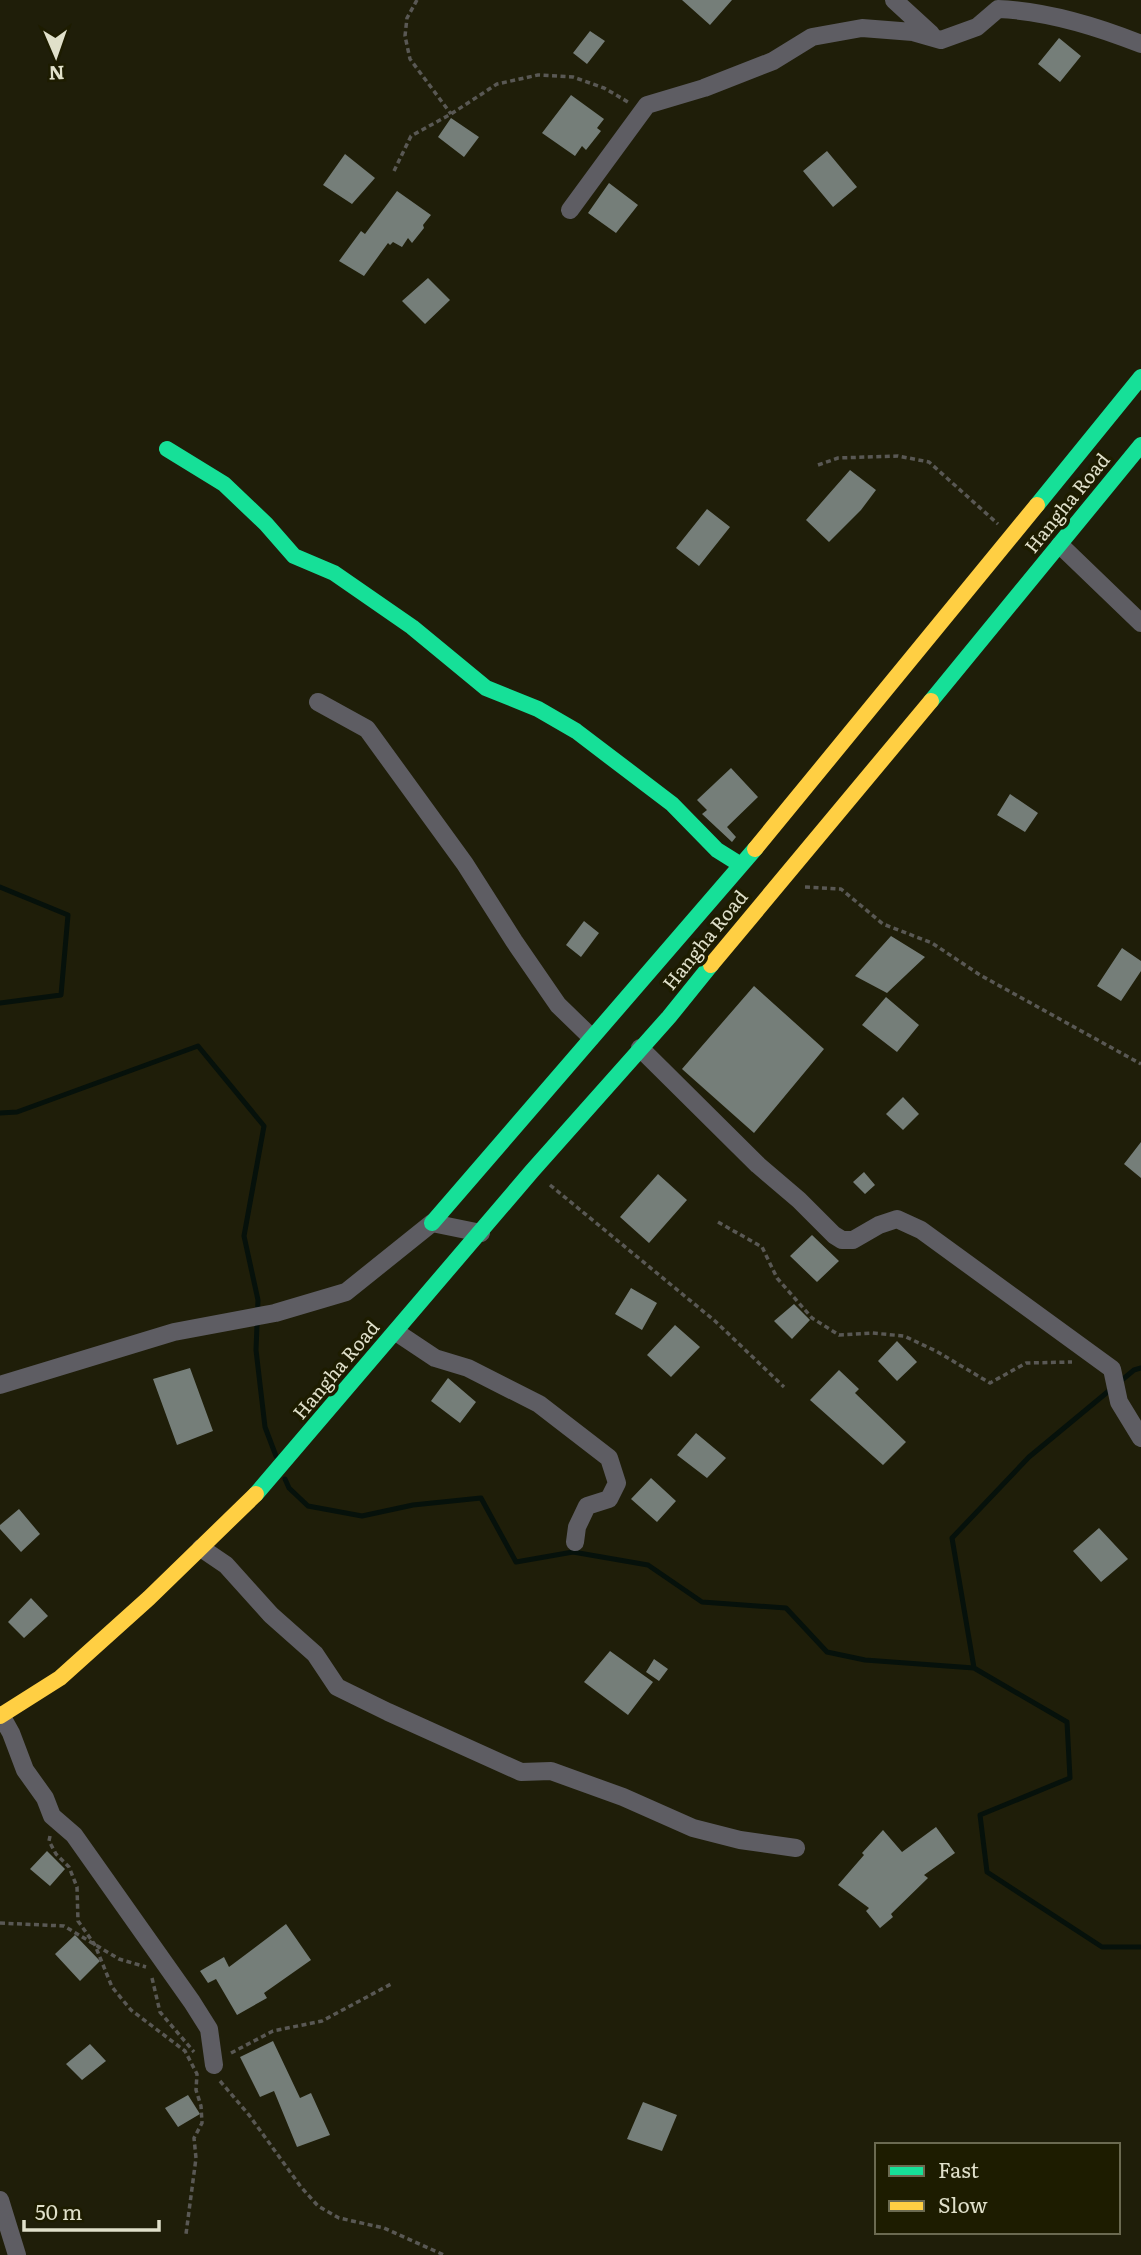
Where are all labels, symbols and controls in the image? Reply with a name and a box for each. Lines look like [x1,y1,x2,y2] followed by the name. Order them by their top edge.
[21,21,91,91] north arrow
[48,60,65,88] text: N
[1017,446,1116,558] street label: Hangha Road
[655,883,754,995] street label: Hangha Road
[285,1313,385,1425] street label: Hangha Road
[875,2143,1120,2234] legend
[938,2153,979,2184] text: Fast
[24,2188,159,2232] scale bar
[938,2188,988,2219] text: Slow
[35,2195,82,2226] text: 50 m

